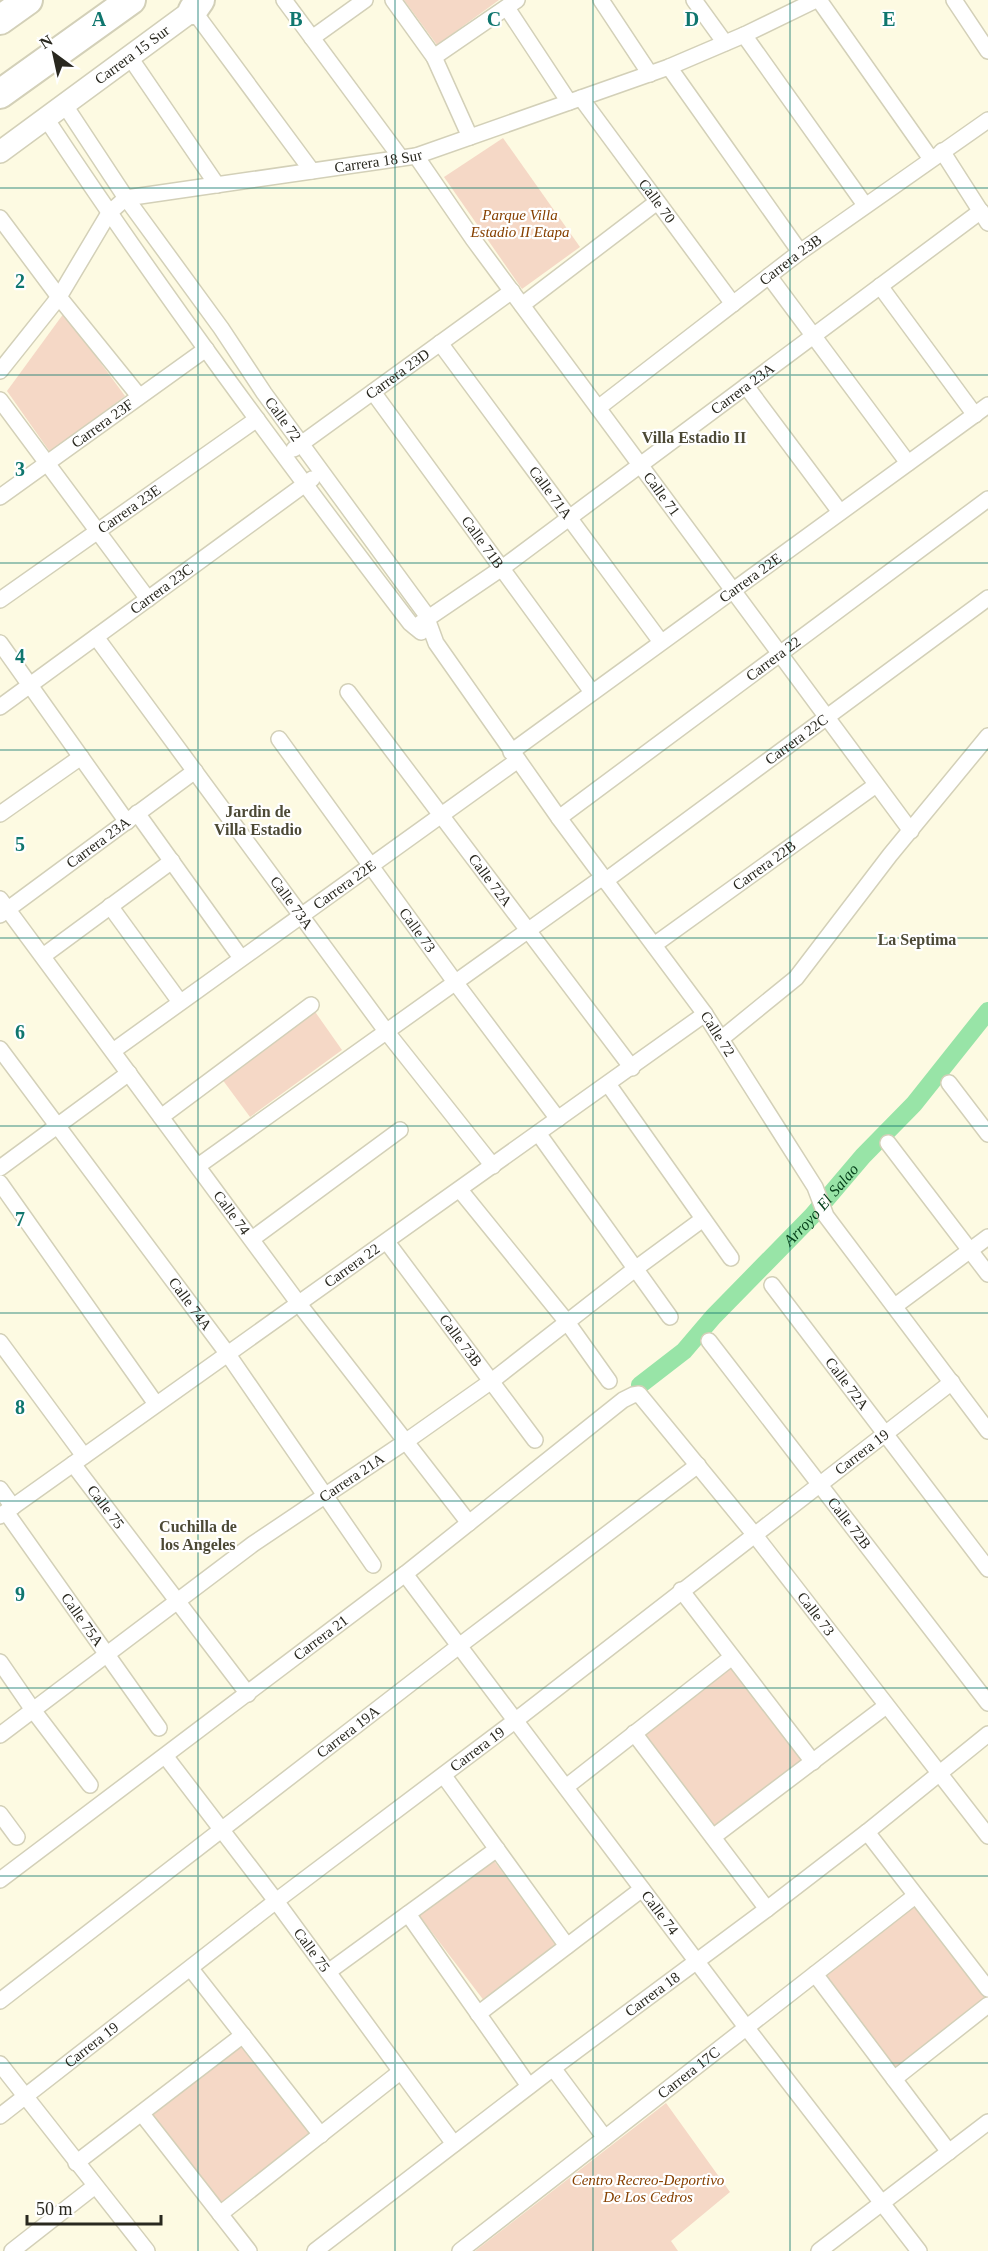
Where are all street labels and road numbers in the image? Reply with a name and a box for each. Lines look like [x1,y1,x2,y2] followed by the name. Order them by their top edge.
[92,22,172,87] street label: Carrera 15 Sur
[333,146,424,176] street label: Carrera 18 Sur
[636,176,678,226] street label: Calle 70
[756,231,825,288] street label: Carrera 23B
[363,345,433,402] street label: Carrera 23D
[708,360,777,418] street label: Carrera 23A
[262,394,305,444] street label: Calle 72
[68,396,136,451] street label: Carrera 23F
[526,463,575,522] street label: Calle 71A
[640,469,683,519] street label: Calle 71
[95,481,164,537] street label: Carrera 23E
[458,513,507,571] street label: Calle 71B
[716,550,785,606] street label: Carrera 22E
[127,561,196,617] street label: Carrera 23C
[743,633,804,684] street label: Carrera 22
[762,711,831,768] street label: Carrera 22C
[63,814,133,871] street label: Carrera 23A
[730,837,799,894] street label: Carrera 22B
[465,851,515,910] street label: Calle 72A
[310,857,379,912] street label: Carrera 22E
[267,873,316,932] street label: Calle 73A
[396,905,439,955] street label: Calle 73
[697,1008,738,1059] street label: Calle 72
[210,1188,253,1238] street label: Calle 74
[321,1240,383,1290] street label: Carrera 22
[166,1274,215,1333] street label: Calle 74A
[436,1312,485,1370] street label: Calle 73B
[822,1354,872,1413] street label: Calle 72A
[832,1426,892,1478] street label: Carrera 19
[316,1450,387,1505] street label: Carrera 21A
[84,1482,127,1532] street label: Calle 75
[825,1494,874,1552] street label: Calle 72B
[794,1589,838,1639] street label: Calle 73
[58,1590,107,1649] street label: Calle 75A
[290,1612,351,1663] street label: Carrera 21
[314,1703,383,1761] street label: Carrera 19A
[447,1724,508,1775] street label: Carrera 19
[638,1888,682,1938] street label: Calle 74
[291,1925,333,1975] street label: Calle 75
[622,1969,683,2020] street label: Carrera 18
[61,2019,122,2071] street label: Carrera 19
[655,2044,723,2102] street label: Carrera 17C

